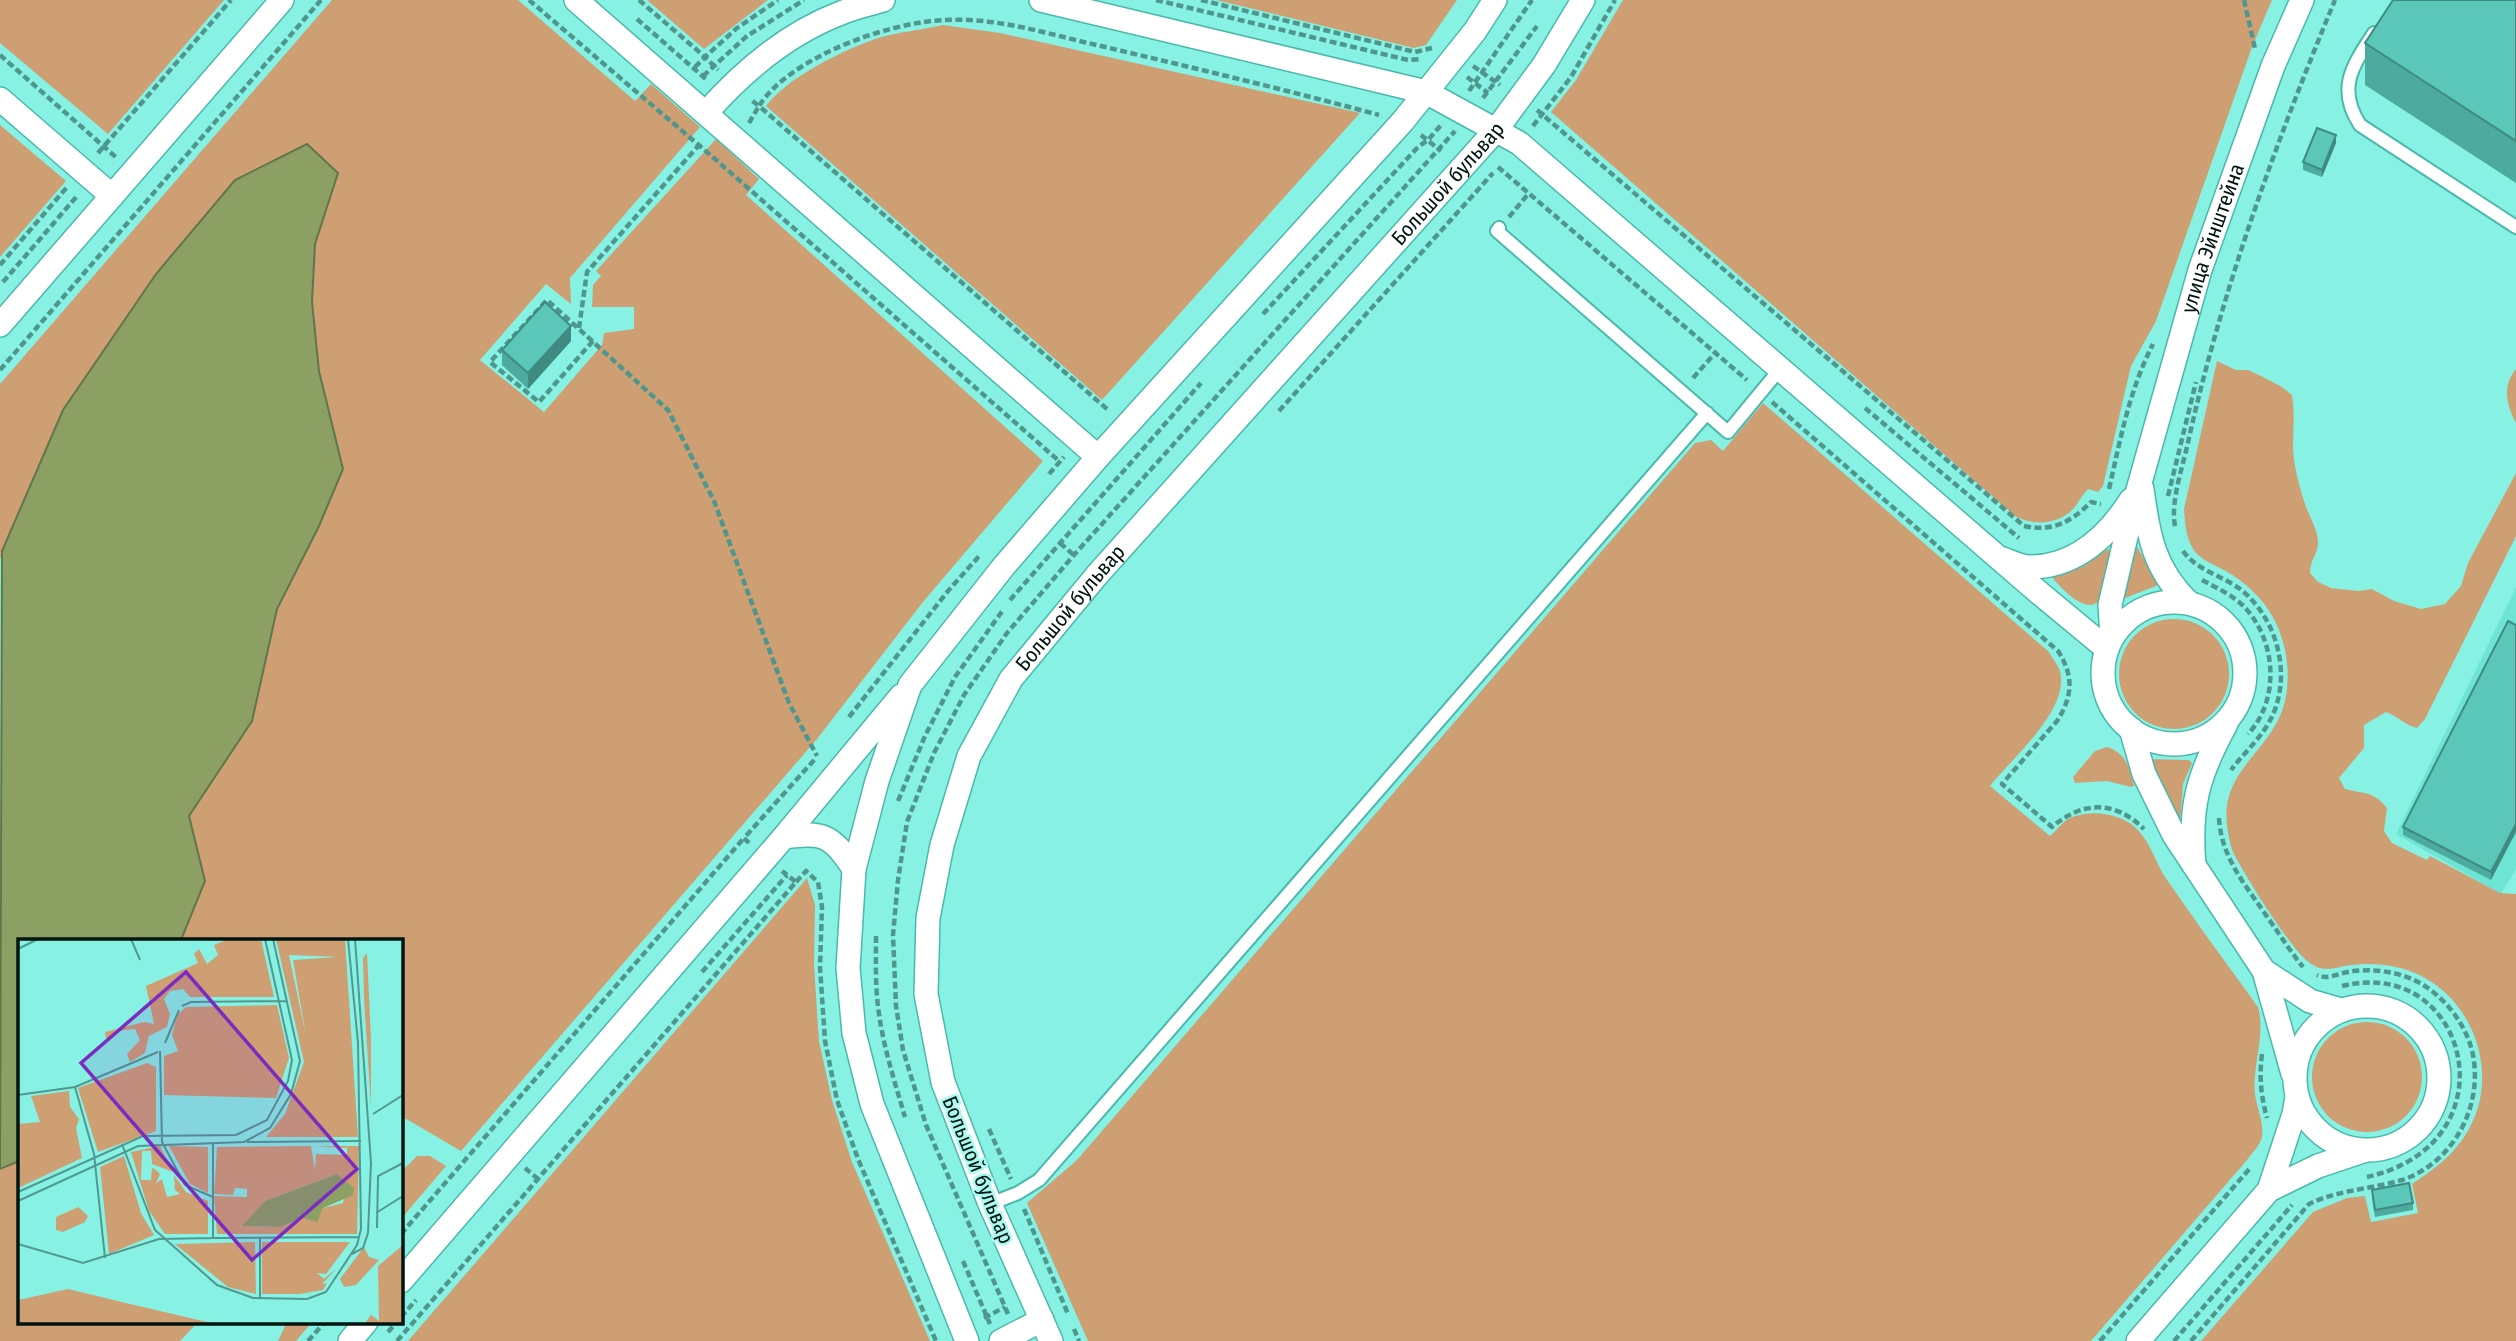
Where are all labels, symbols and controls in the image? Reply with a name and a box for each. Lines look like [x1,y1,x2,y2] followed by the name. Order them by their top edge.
[1386,117,1510,251] street label: Большой бульвар
[2175,160,2250,316] street label: улица Эйнштейна
[1010,539,1131,676] street label: Большой бульвар
[18,939,402,1324] inset map
[937,1092,1019,1248] street label: Большой бульвар

